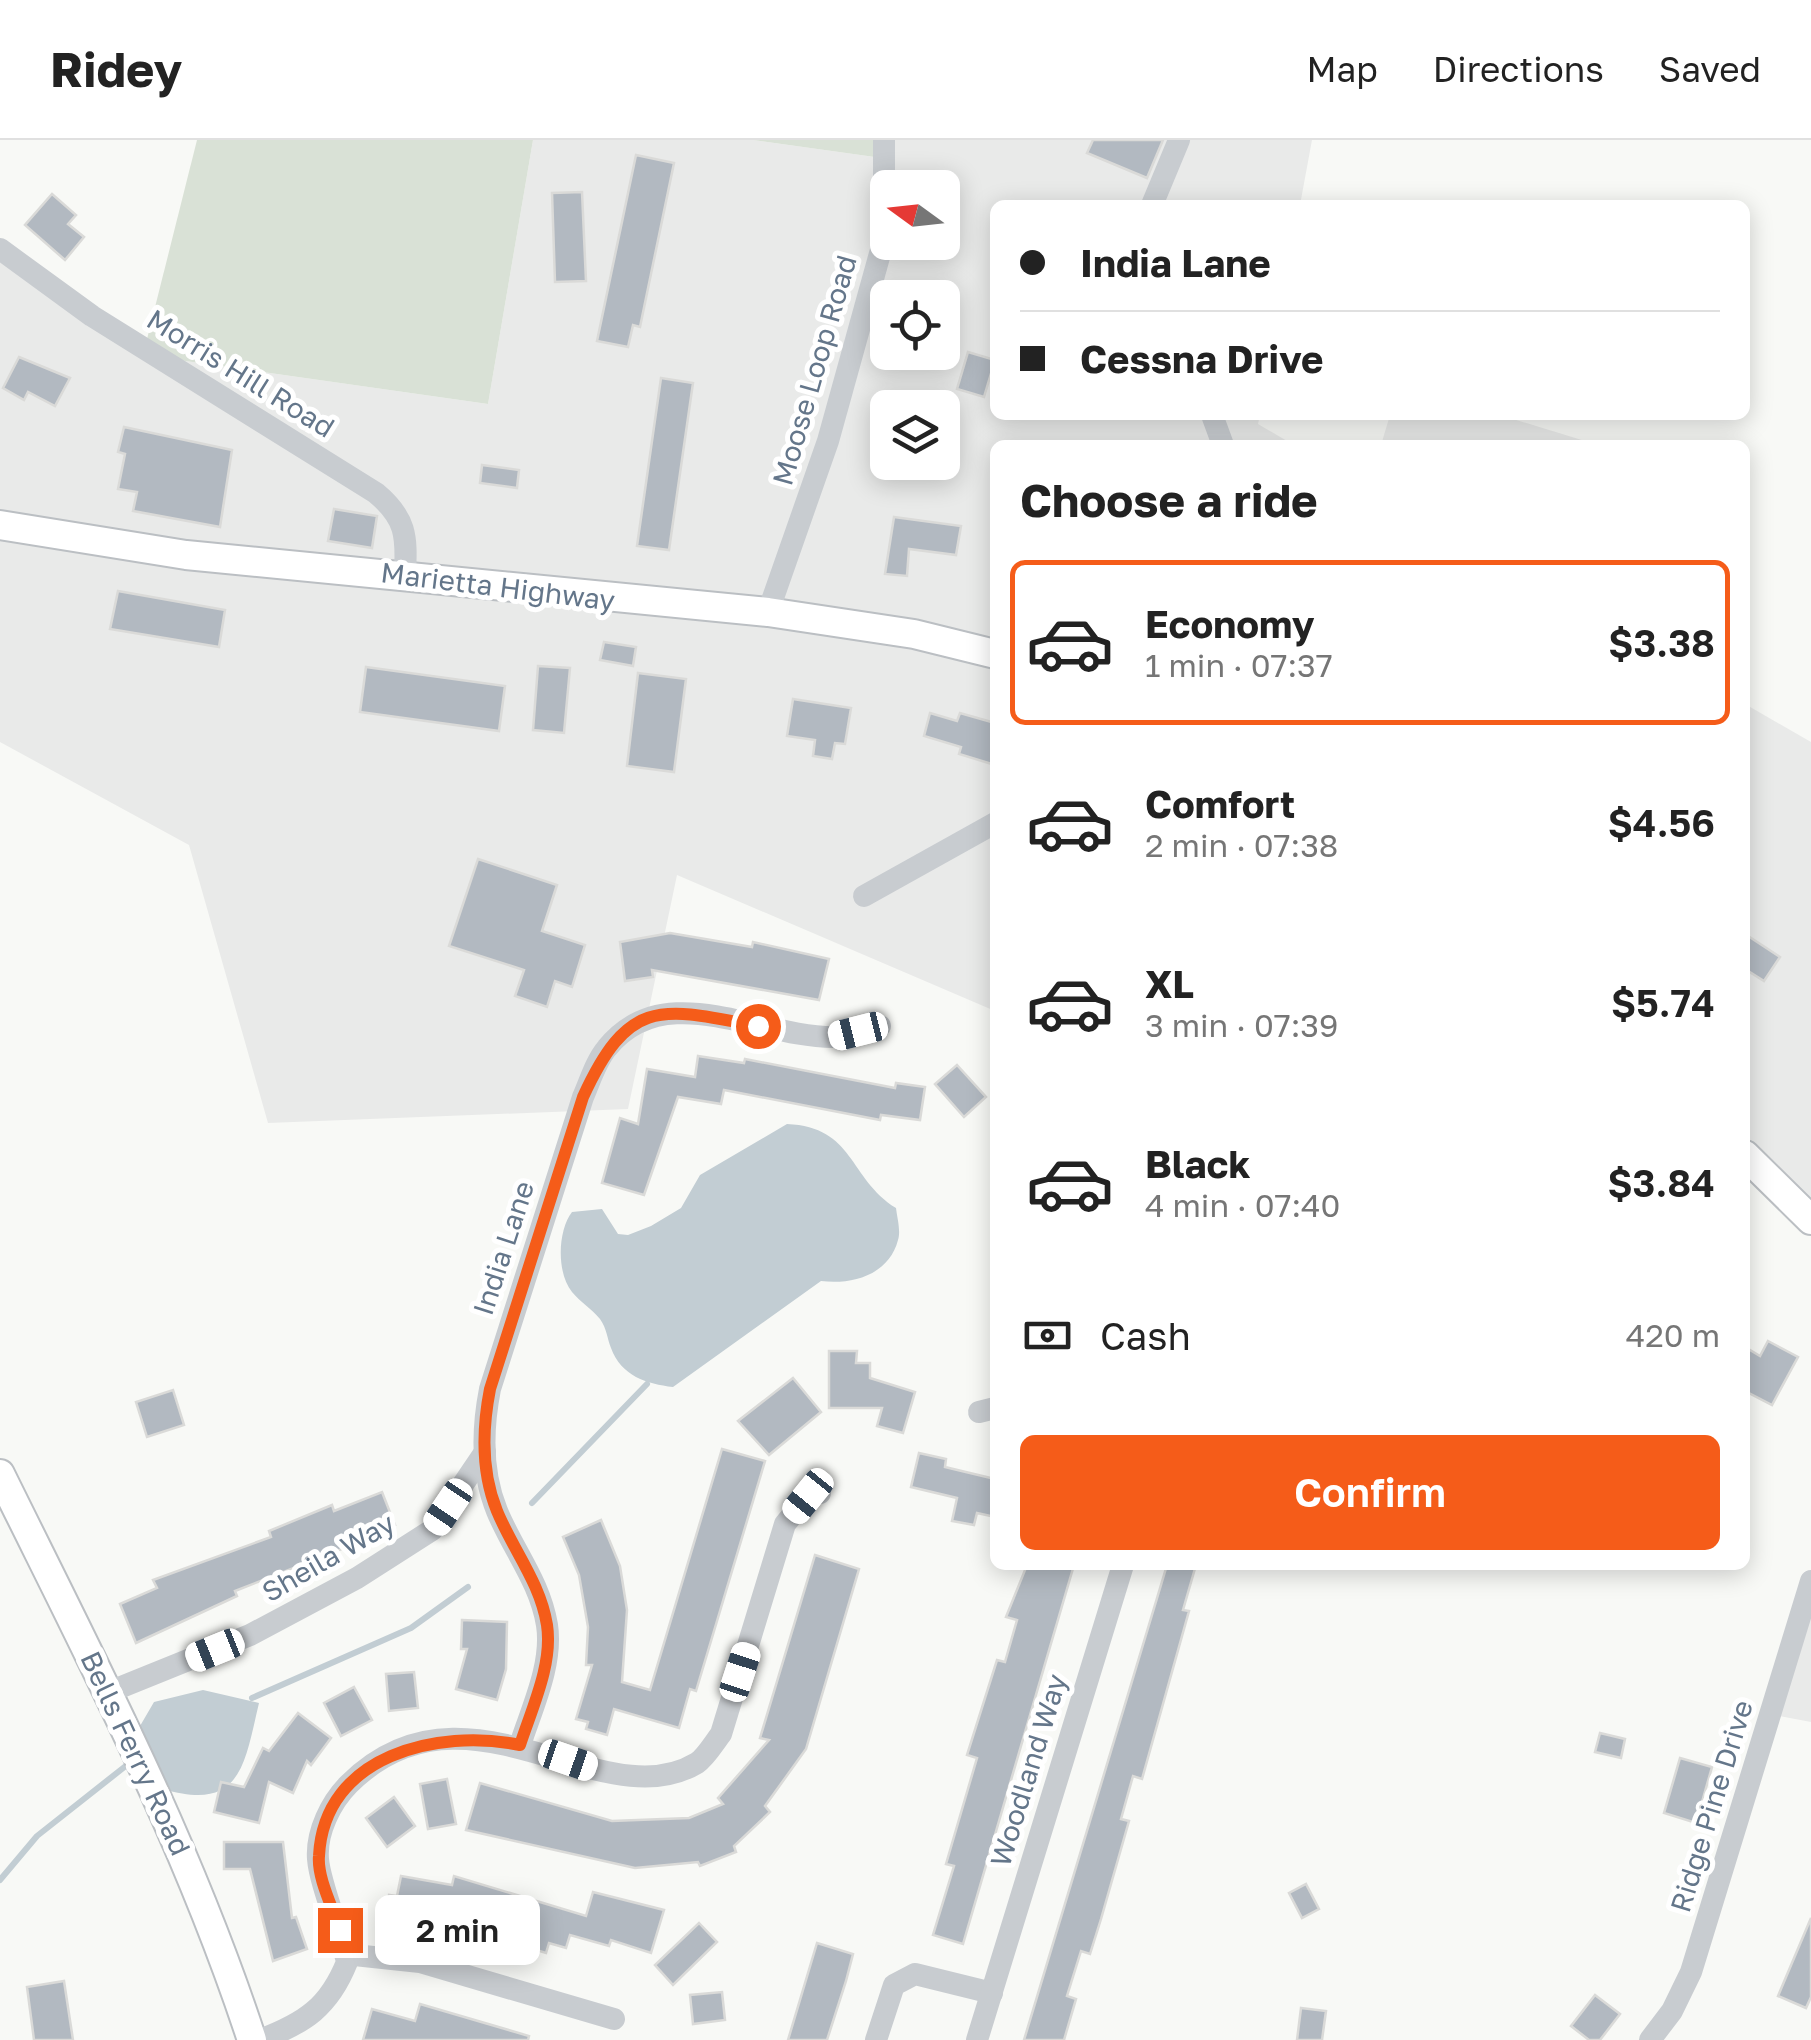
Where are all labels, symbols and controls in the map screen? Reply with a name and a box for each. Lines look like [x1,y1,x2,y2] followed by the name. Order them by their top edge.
[50,40,182,98] text: Ridey
[1306,48,1378,90] text: Map
[1433,48,1604,90] text: Directions
[1659,48,1761,90] text: Saved
[870,170,960,260] north arrow
[870,170,960,480] map controls
[1080,240,1271,285] text: India Lane
[765,251,863,489] street label: Moose Loop Road
[870,280,960,370] button: locate
[141,302,341,444] street label: Morris Hill Road
[1080,336,1323,381] text: Cessna Drive
[870,390,960,480] button: layers
[1020,473,1318,527] text: Choose a ride
[379,555,617,617] street label: Marietta Highway
[1025,598,1115,688] icon: car
[1145,601,1314,646] text: Economy
[1608,620,1715,665] text: $3.38
[1145,646,1333,684] text: 1 min · 07:37
[1025,778,1115,868] icon: car
[1145,781,1295,826] text: Comfort
[1608,800,1715,845] text: $4.56
[1145,826,1338,864] text: 2 min · 07:38
[1025,958,1115,1048] icon: car
[1145,961,1194,1006] text: XL
[1611,980,1715,1025] text: $5.74
[736,1004,781,1049] route start
[1145,1006,1338,1044] text: 3 min · 07:39
[825,1009,891,1053] car
[1025,1138,1115,1228] icon: car
[1145,1141,1250,1186] text: Black
[1607,1160,1715,1205] text: $3.84
[466,1177,540,1319] street label: India Lane
[1145,1186,1340,1224] text: 4 min · 07:40
[1020,1308,1075,1363] icon: cash
[1100,1313,1191,1358] text: Cash
[1626,1316,1720,1354] text: 420 m
[1020,1435,1720,1550] button: Confirm
[777,1463,839,1529] car
[419,1474,477,1540] car
[256,1506,400,1608] street label: Sheila Way
[182,1625,248,1675] car
[716,1639,764,1705] car
[74,1646,198,1860] street label: Bells Ferry Road
[983,1669,1073,1870] street label: Woodland Way
[1663,1696,1759,1916] street label: Ridge Pine Drive
[535,1736,601,1784] car
[375,1895,540,1965] callout: 2 min
[318,1908,363,1953] route end
[416,1911,499,1949] text: 2 min

